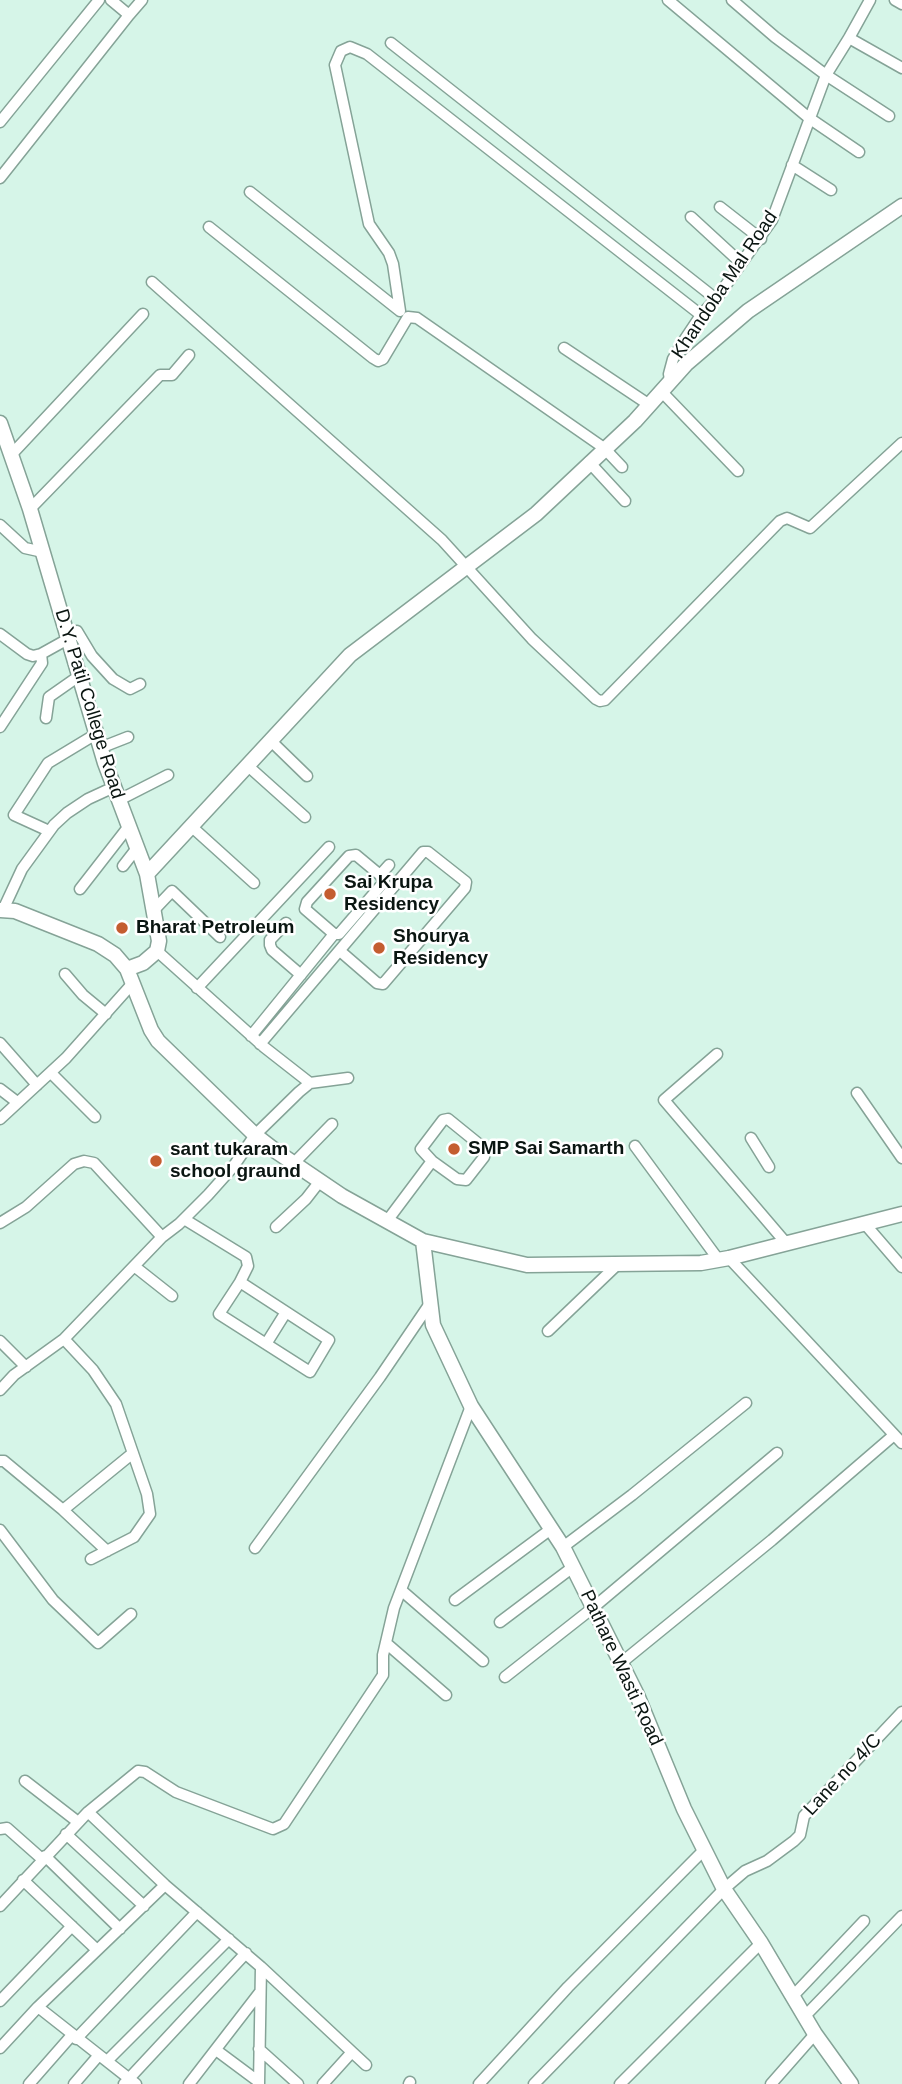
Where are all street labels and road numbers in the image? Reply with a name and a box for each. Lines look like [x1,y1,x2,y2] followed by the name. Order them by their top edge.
[667,207,783,363] street label: Khandoba Mal Road
[49,606,129,802] street label: D.Y. Patil College Road
[575,1586,667,1750] street label: Pathare Wasti Road
[799,1729,887,1821] street label: Lane no 4/C

